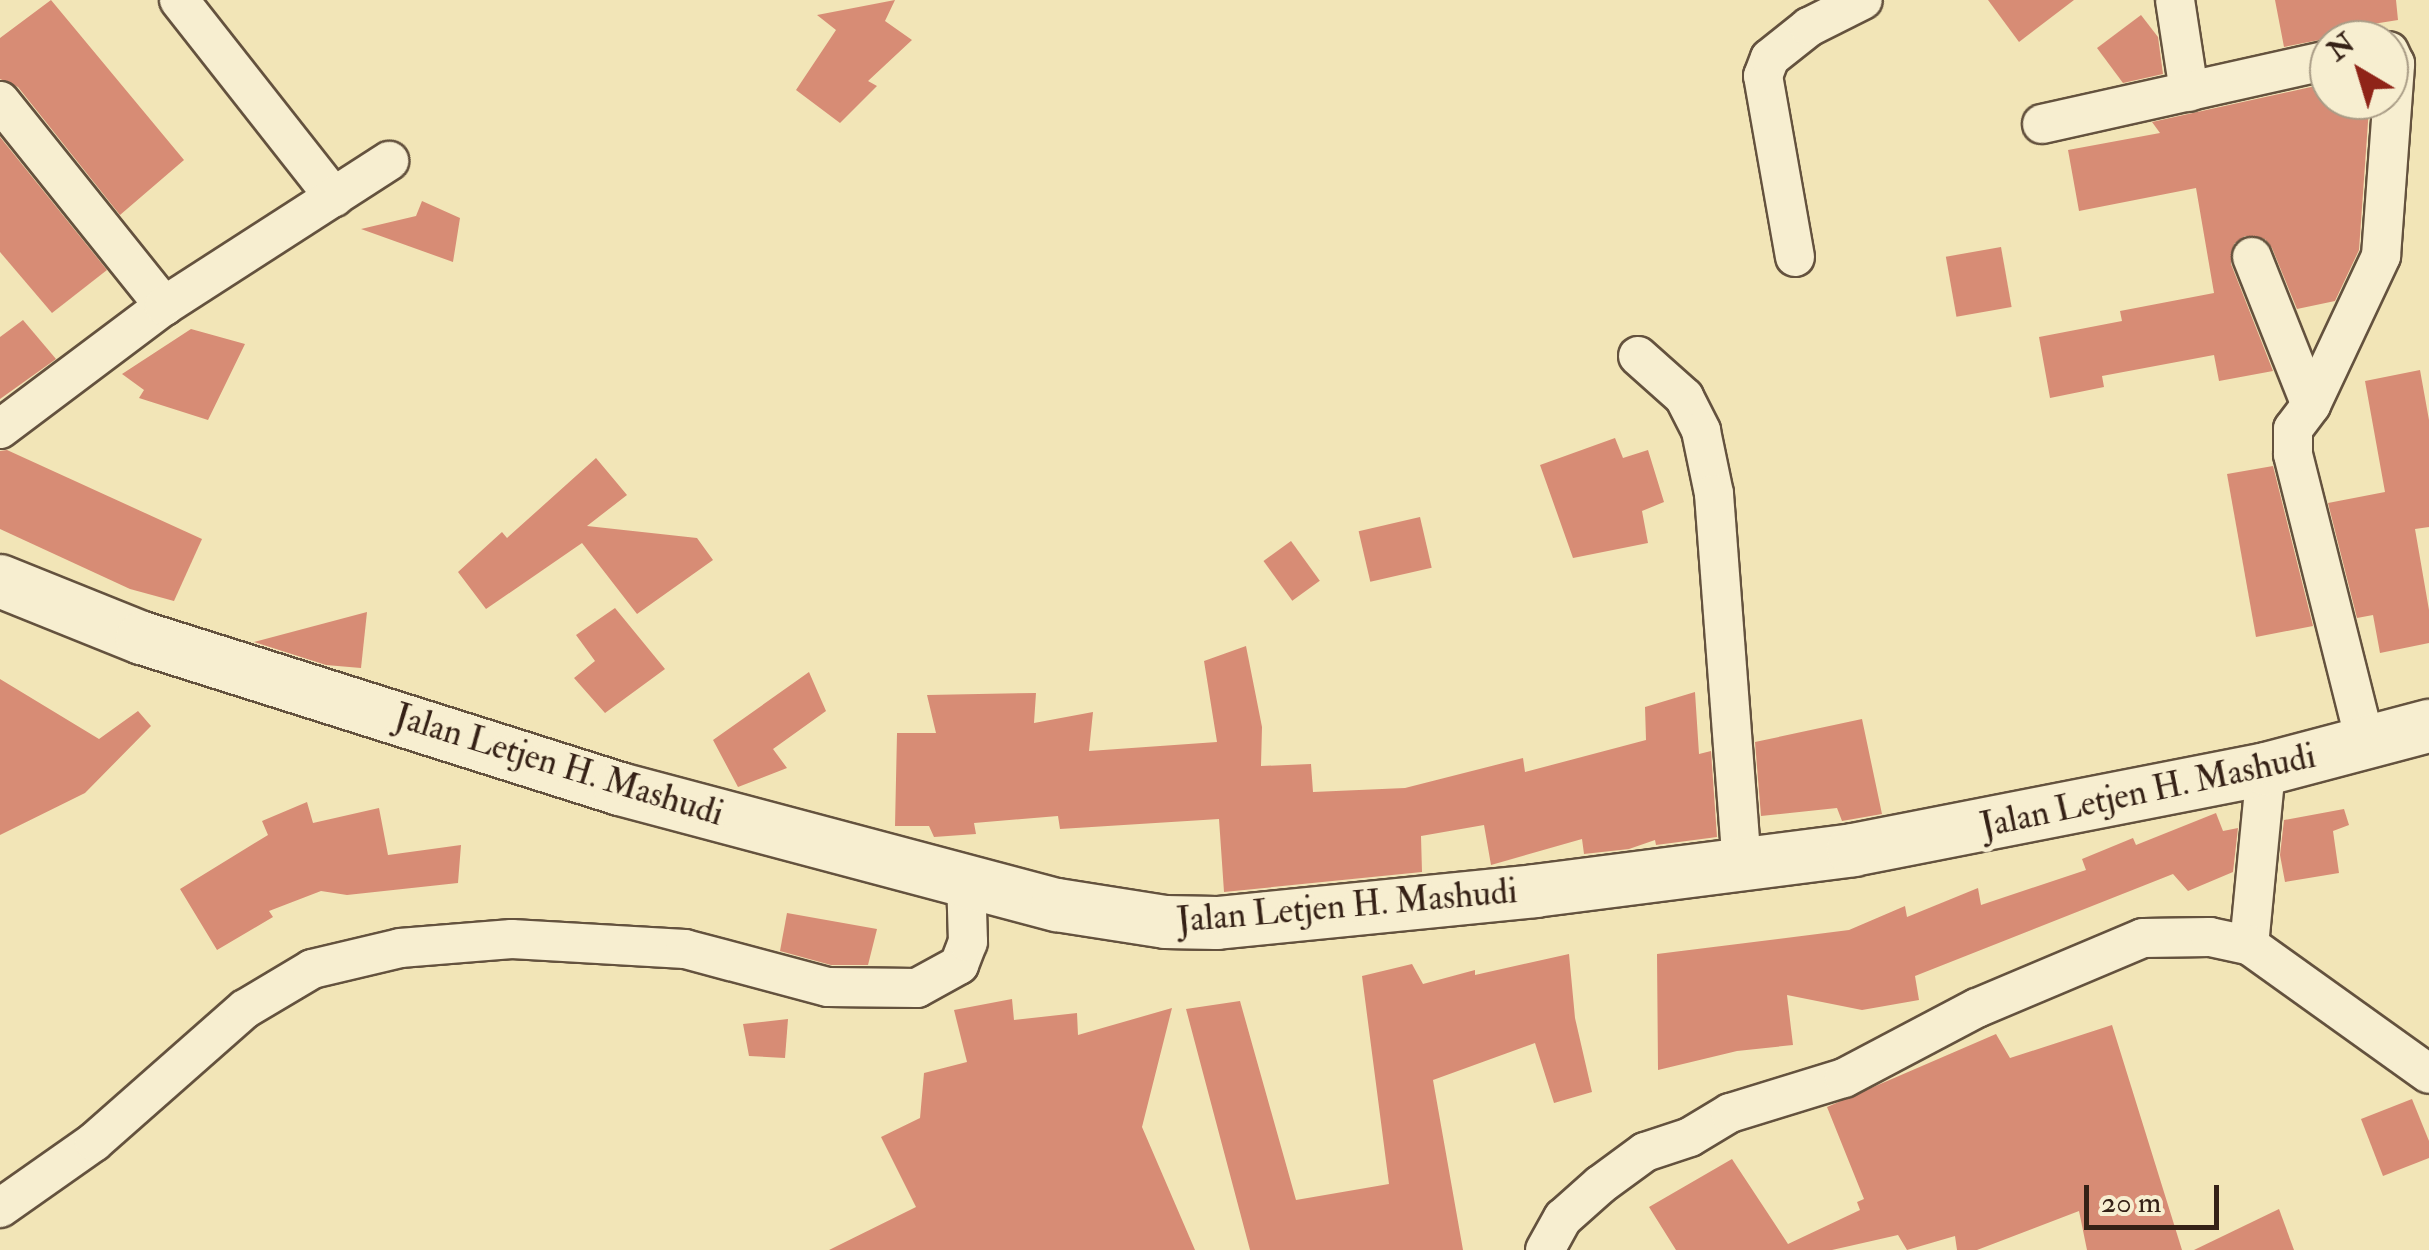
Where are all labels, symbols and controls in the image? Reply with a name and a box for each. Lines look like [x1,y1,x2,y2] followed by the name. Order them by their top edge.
[2309,20,2409,120] north arrow
[2321,26,2362,69] text: N
[390,695,728,835] street label: Jalan Letjen H. Mashudi
[1977,735,2319,847] street label: Jalan Letjen H. Mashudi
[1175,870,1519,942] street label: Jalan Letjen H. Mashudi
[2089,1165,2224,1227] scale bar
[2101,1184,2161,1221] text: 20 m

